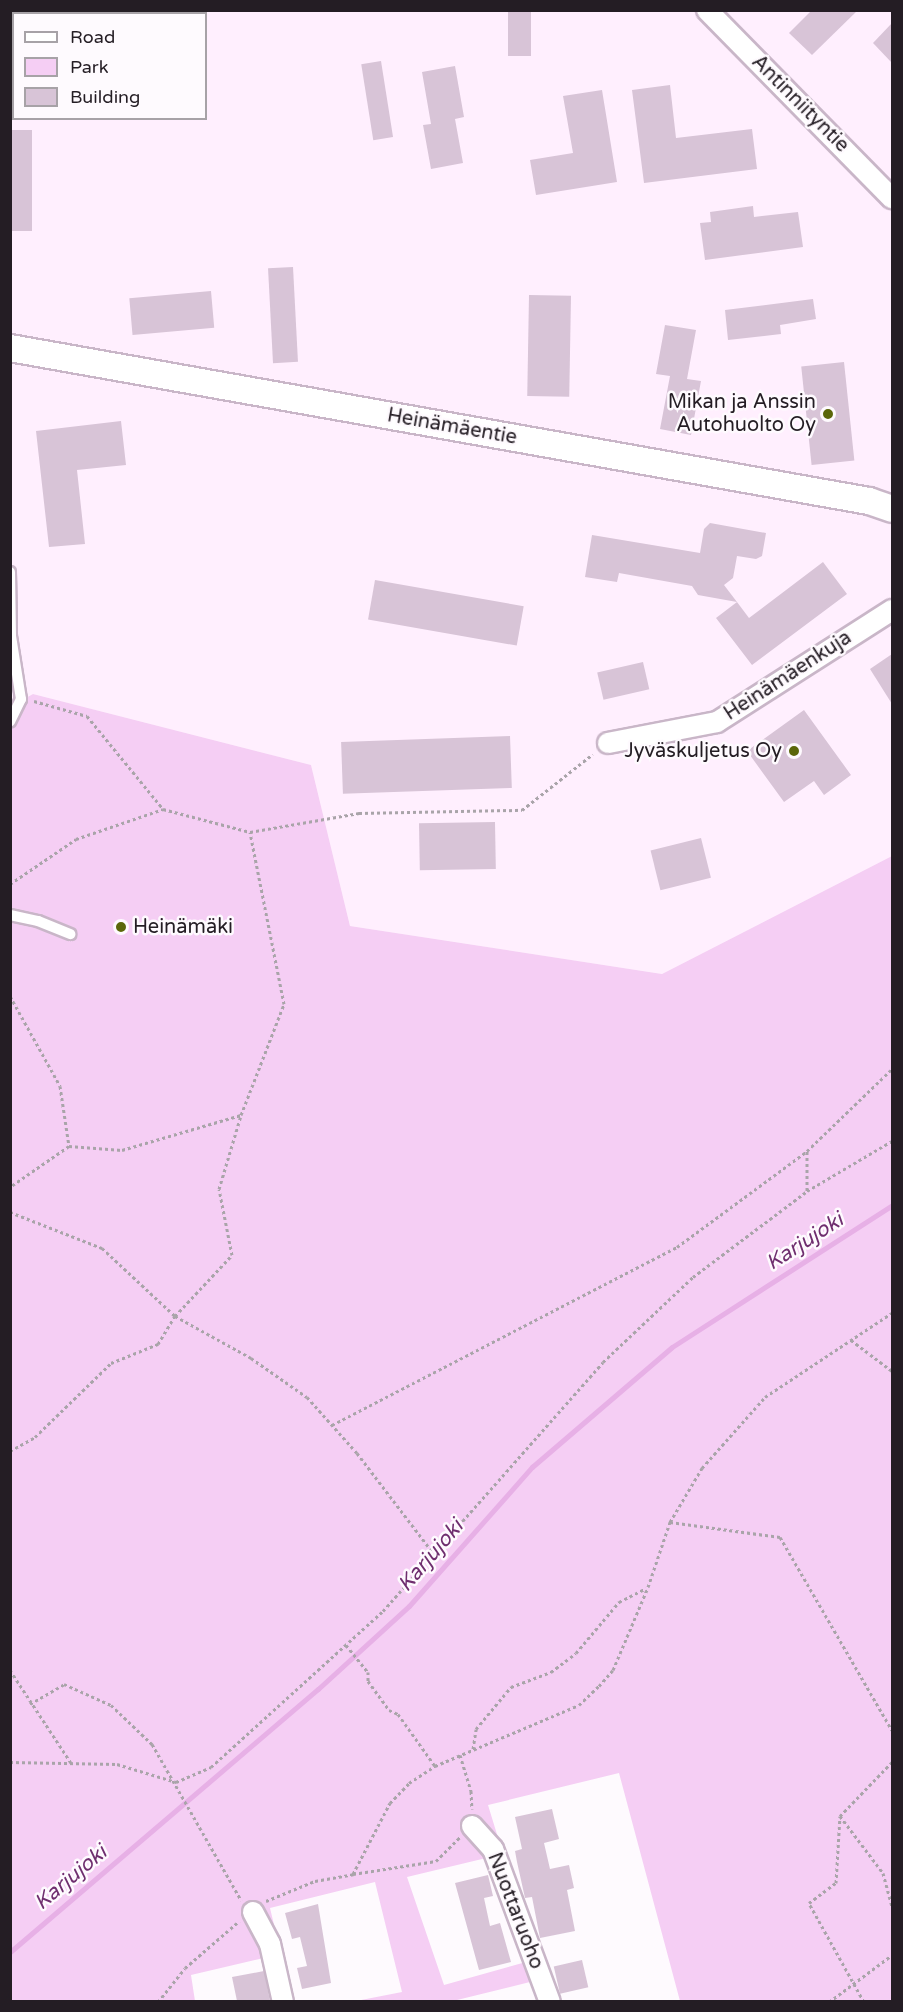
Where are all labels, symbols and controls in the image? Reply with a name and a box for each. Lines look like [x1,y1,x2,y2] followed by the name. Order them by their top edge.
[12,12,207,120] legend
[70,26,115,48] text: Road
[746,50,854,158] street label: Antinniityntie
[70,56,108,78] text: Park
[70,86,140,108] text: Building
[668,390,816,437] place label: Mikan ja Anssin Autohuolto Oy
[385,404,519,450] street label: Heinämäentie
[821,407,835,421] marker: Mikan ja Anssin Autohuolto Oy
[720,626,856,726] street label: Heinämäenkuja
[625,739,782,763] place label: Jyväskuljetus Oy
[787,744,801,758] marker: Jyväskuljetus Oy
[133,915,233,939] place label: Heinämäki
[114,920,128,934] marker: Heinämäki
[762,1208,848,1276] water label: Karjujoki
[393,1515,469,1597] water label: Karjujoki
[30,1840,112,1916] water label: Karjujoki
[482,1849,548,1973] street label: Nuottaruoho

